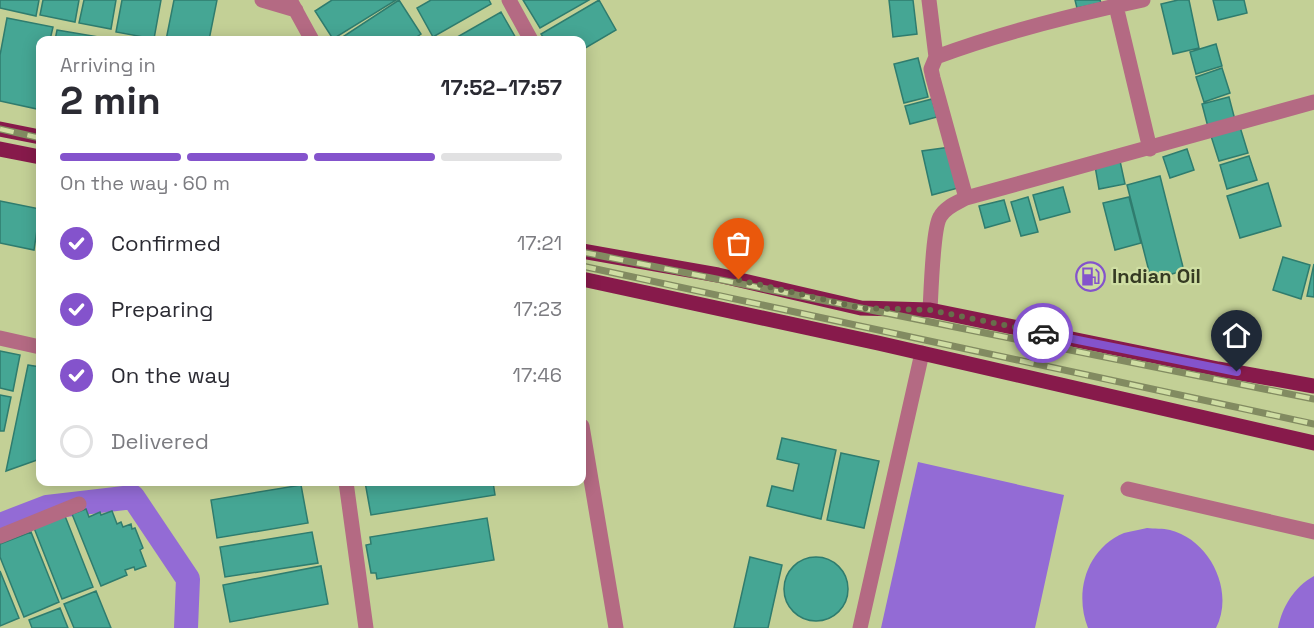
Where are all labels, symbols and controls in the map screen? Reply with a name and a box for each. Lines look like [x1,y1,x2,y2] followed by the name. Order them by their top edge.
[60,52,156,78] text: Arriving in
[441,73,562,101] text: 17:52–17:57
[60,76,161,125] text: 2 min
[60,170,230,196] text: On the way · 60 m
[713,218,764,280] pin
[60,227,93,260] icon: check
[722,227,755,260] icon: bag
[111,229,221,257] text: Confirmed
[517,230,562,256] text: 17:21
[1075,260,1107,292] fuel station icon: Indian Oil
[1112,263,1201,289] place label: Indian Oil
[60,293,93,326] icon: check
[111,295,213,323] text: Preparing
[513,296,562,322] text: 17:23
[1013,303,1073,363] courier
[1211,310,1262,372] pin
[1027,317,1060,350] icon: car
[1220,319,1253,352] icon: home
[60,359,93,392] icon: check
[111,361,230,389] text: On the way
[513,362,562,388] text: 17:46
[111,427,209,455] text: Delivered

